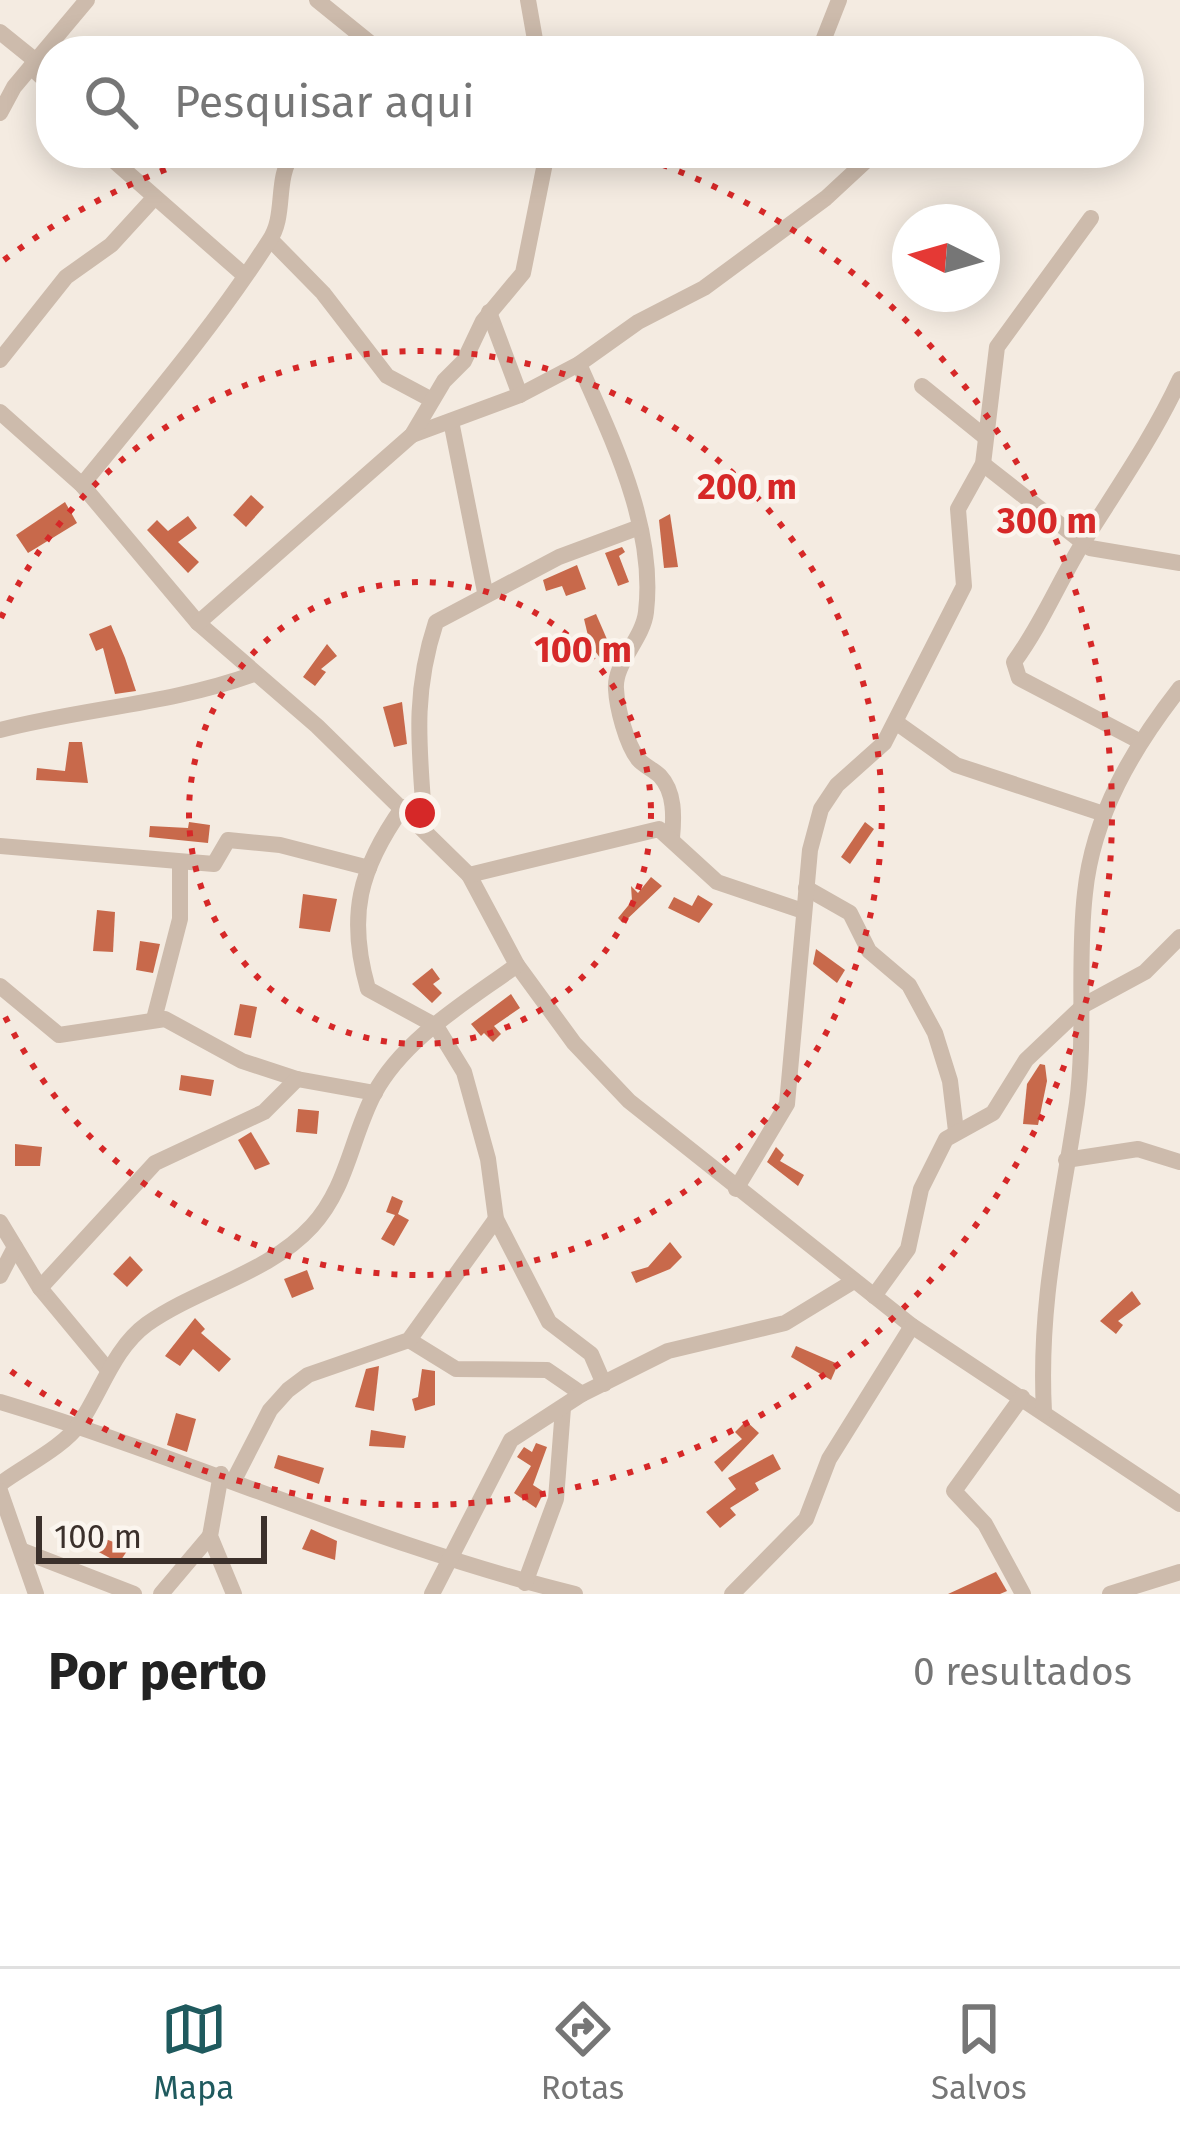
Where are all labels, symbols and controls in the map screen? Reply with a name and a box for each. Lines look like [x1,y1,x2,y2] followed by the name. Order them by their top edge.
[36,36,1144,168] search box
[78,69,144,135] icon: search
[174,75,475,129] text: Pesquisar aqui
[892,204,1000,312] north arrow
[697,465,797,509] text: 200 m
[996,499,1097,543] text: 300 m
[534,628,632,672] text: 100 m
[399,792,441,834] centre of rings
[36,1510,267,1563] scale bar
[54,1517,142,1557] text: 100 m
[48,1641,267,1703] text: Por perto
[913,1649,1132,1695] text: 0 resultados
[153,1996,234,2108] tab: Mapa
[541,1996,624,2108] tab: Rotas
[931,1996,1027,2108] tab: Salvos

